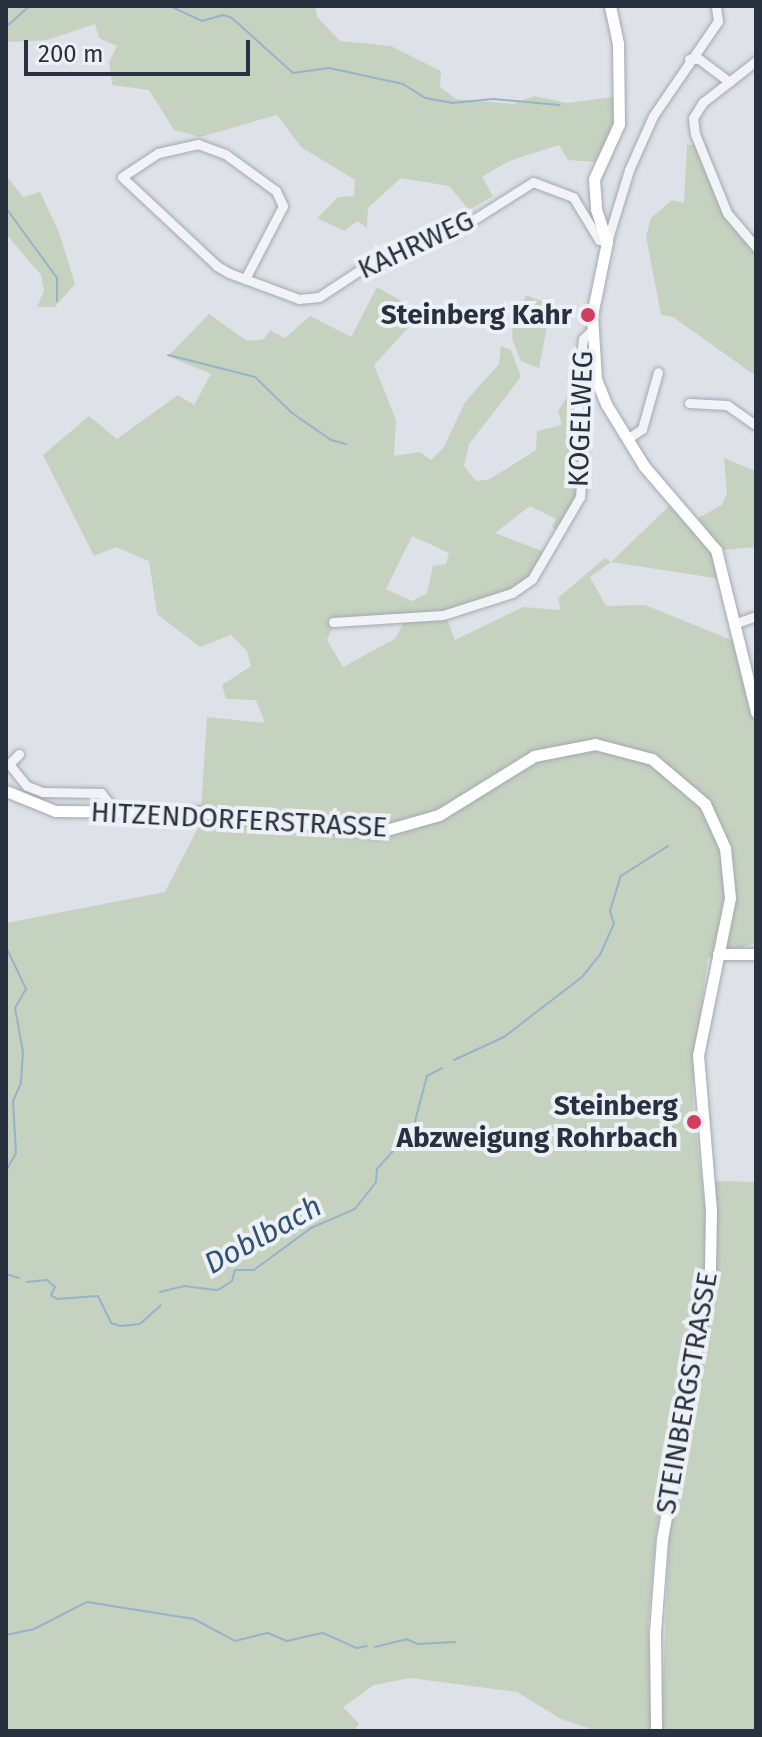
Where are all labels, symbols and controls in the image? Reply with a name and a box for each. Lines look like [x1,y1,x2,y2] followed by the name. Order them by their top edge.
[28,24,254,74] scale bar
[38,40,104,68] text: 200 m
[353,204,479,286] street label: KAHRWEG
[381,298,572,332] place label: Steinberg Kahr
[579,306,597,324] marker: Steinberg Kahr
[562,350,600,488] street label: KOGELWEG
[90,795,388,845] street label: HITZENDORFERSTRASSE
[397,1089,678,1155] place label: Steinberg Abzweigung Rohrbach
[685,1113,703,1131] marker: Steinberg Abzweigung Rohrbach
[198,1188,328,1282] water label: Doblbach
[649,1269,725,1517] street label: STEINBERGSTRASSE

